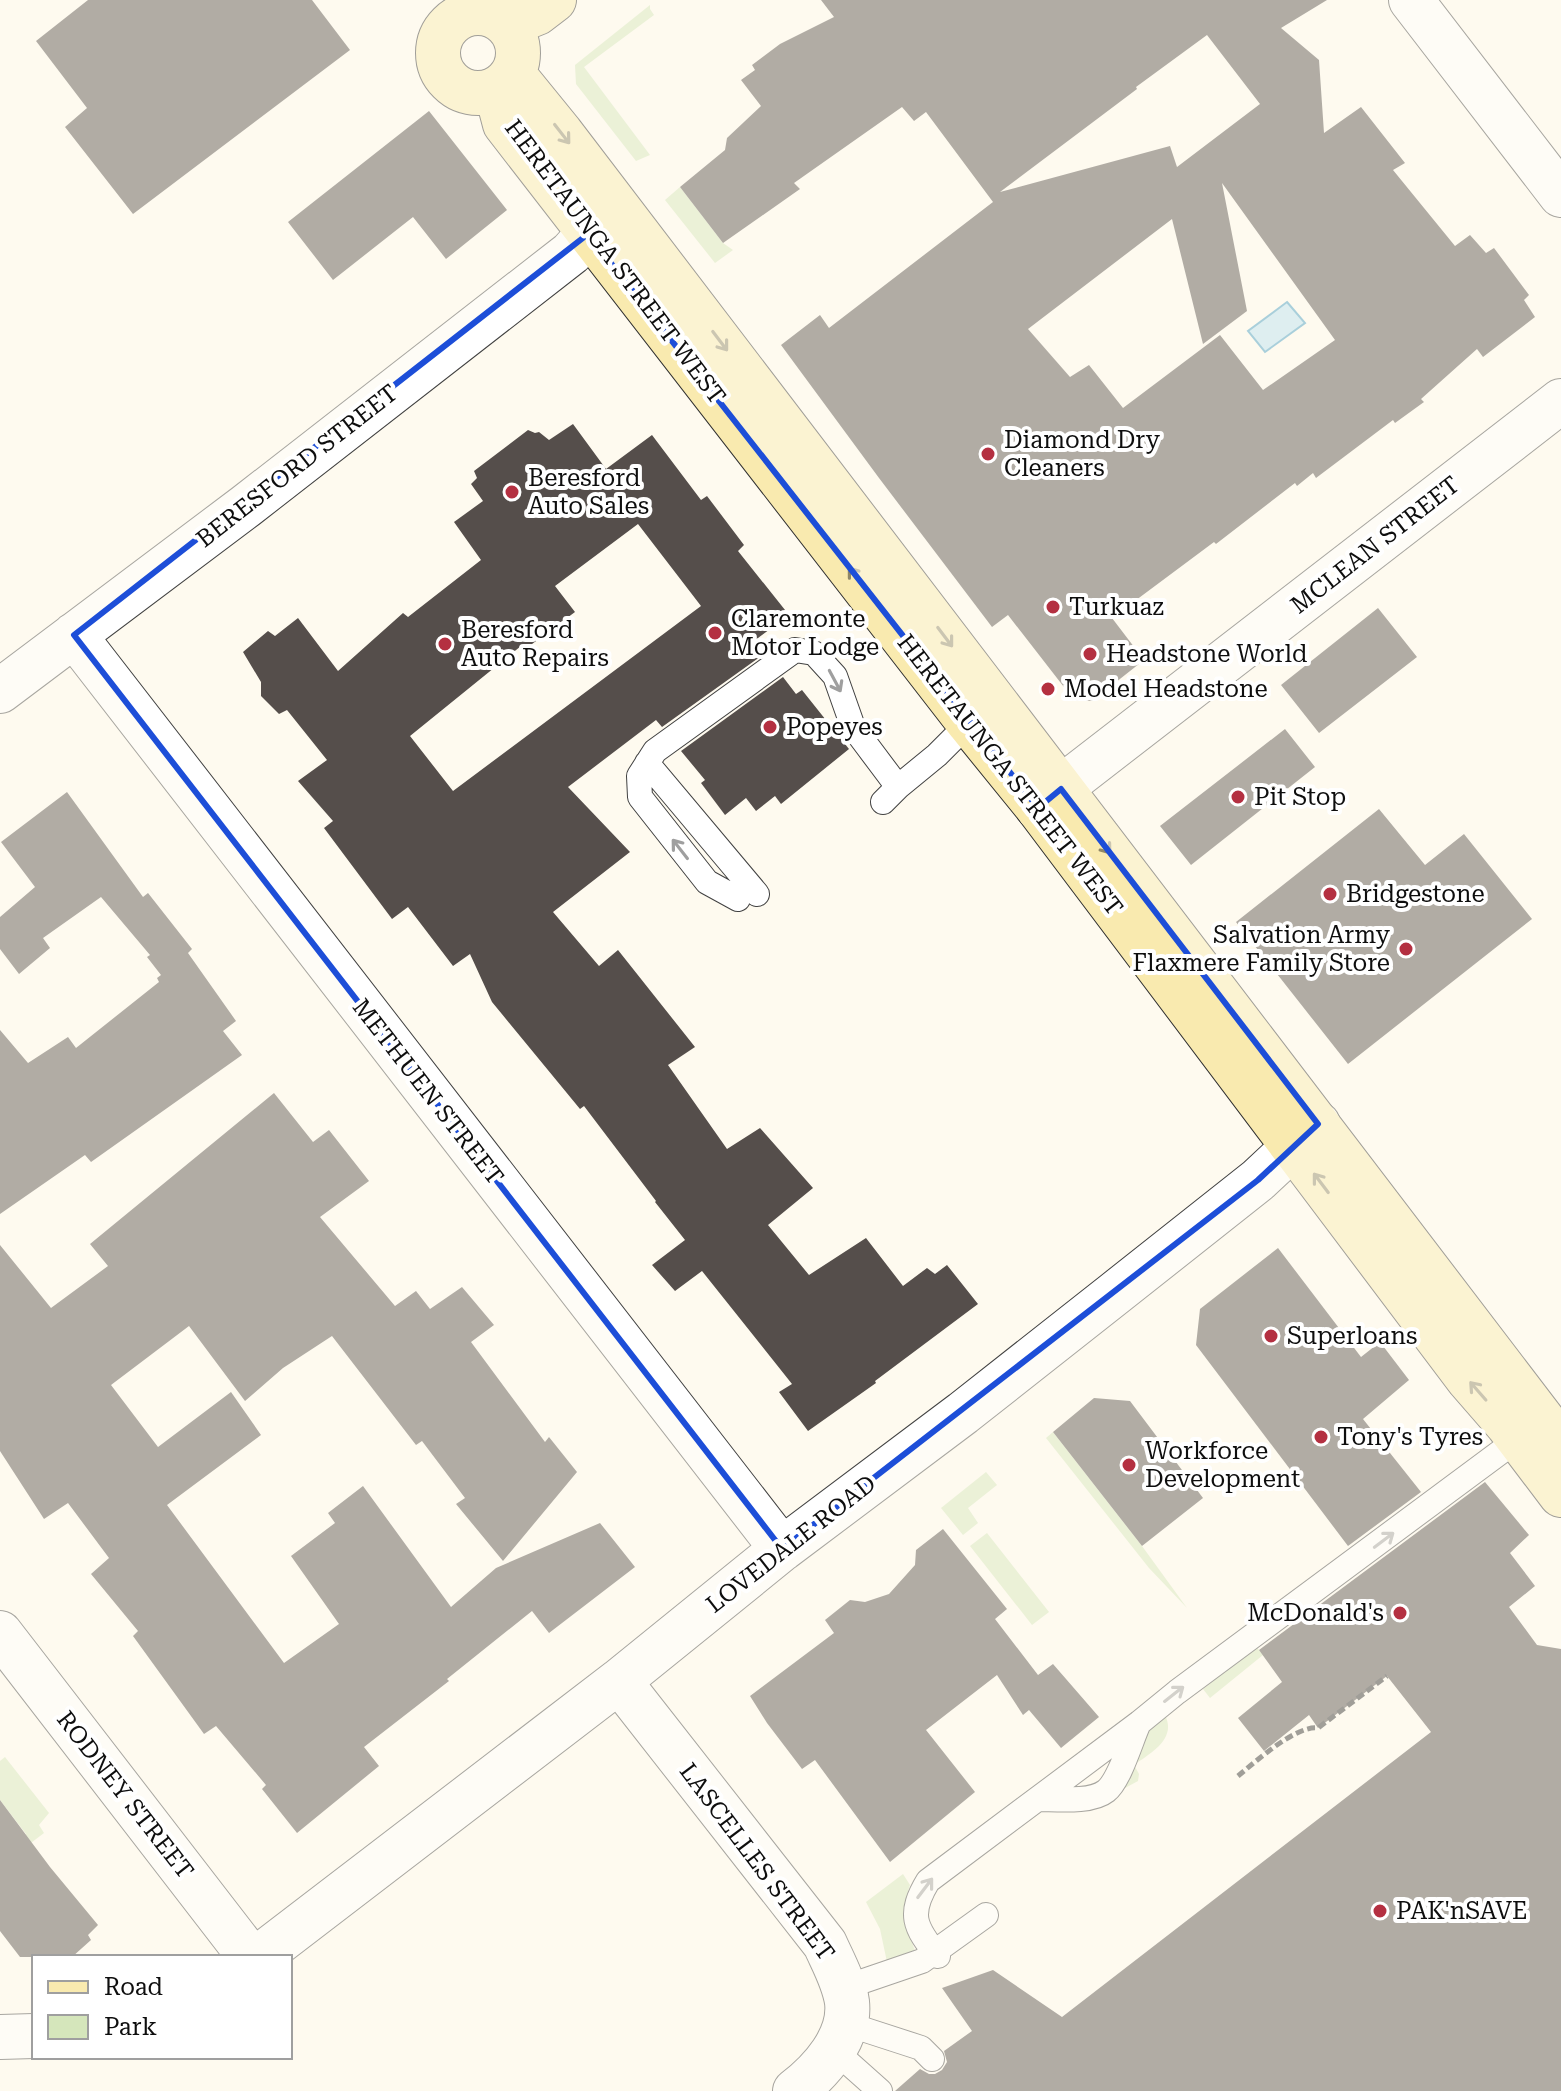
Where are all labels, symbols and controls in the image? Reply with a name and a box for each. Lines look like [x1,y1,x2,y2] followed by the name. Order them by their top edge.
[499,114,731,410] street label: HERETAUNGA STREET WEST
[553,123,571,144] one-way arrow
[711,330,728,351] one-way arrow
[191,379,403,553] street label: BERESFORD STREET
[1004,426,1161,482] place label: Diamond Dry Cleaners
[979,445,997,463] marker: Diamond Dry Cleaners
[528,464,649,520] place label: Beresford Auto Sales
[1285,470,1465,620] street label: MCLEAN STREET
[503,483,521,501] marker: Beresford Auto Sales
[848,567,865,588] one-way arrow
[1069,593,1164,621] place label: Turkuaz
[1044,598,1062,616] marker: Turkuaz
[731,605,879,661] place label: Claremonte Motor Lodge
[461,616,609,672] place label: Beresford Auto Repairs
[706,624,724,642] marker: Claremonte Motor Lodge
[937,626,954,647] one-way arrow
[892,629,1128,921] street label: HERETAUNGA STREET WEST
[436,635,454,653] marker: Beresford Auto Repairs
[1106,640,1307,668] place label: Headstone World
[1081,645,1099,663] marker: Headstone World
[827,669,843,692] one-way arrow
[1064,675,1268,703] place label: Model Headstone
[1039,680,1057,698] marker: Model Headstone
[786,713,883,741] place label: Popeyes
[761,718,779,736] marker: Popeyes
[1254,783,1346,811] place label: Pit Stop
[1229,788,1247,806] marker: Pit Stop
[1094,833,1112,854] one-way arrow
[672,839,689,860] one-way arrow
[1346,880,1485,908] place label: Bridgestone
[1321,885,1339,903] marker: Bridgestone
[1133,921,1391,977] place label: Salvation Army Flaxmere Family Store
[1397,940,1415,958] marker: Salvation Army Flaxmere Family Store
[347,994,509,1190] street label: METHUEN STREET
[1312,1173,1329,1195] one-way arrow
[1287,1322,1417,1350] place label: Superloans
[1262,1327,1280,1345] marker: Superloans
[1469,1381,1487,1401] one-way arrow
[1337,1423,1483,1451] place label: Tony's Tyres
[1312,1428,1330,1446] marker: Tony's Tyres
[1145,1437,1300,1493] place label: Workforce Development
[1120,1456,1138,1474] marker: Workforce Development
[701,1469,881,1619] street label: LOVEDALE ROAD
[1372,1531,1394,1548] one-way arrow
[1247,1599,1384,1627] place label: McDonald's
[1391,1604,1409,1622] marker: McDonald's
[1163,1686,1184,1703] one-way arrow
[51,1706,199,1884] street label: RODNEY STREET
[674,1758,840,1966] street label: LASCELLES STREET
[917,1878,934,1899] one-way arrow
[1396,1897,1527,1925] place label: PAK'nSAVE
[1371,1902,1389,1920] marker: PAK'nSAVE
[32,1955,292,2059] legend
[104,1973,163,2001] text: Road
[104,2013,157,2041] text: Park

